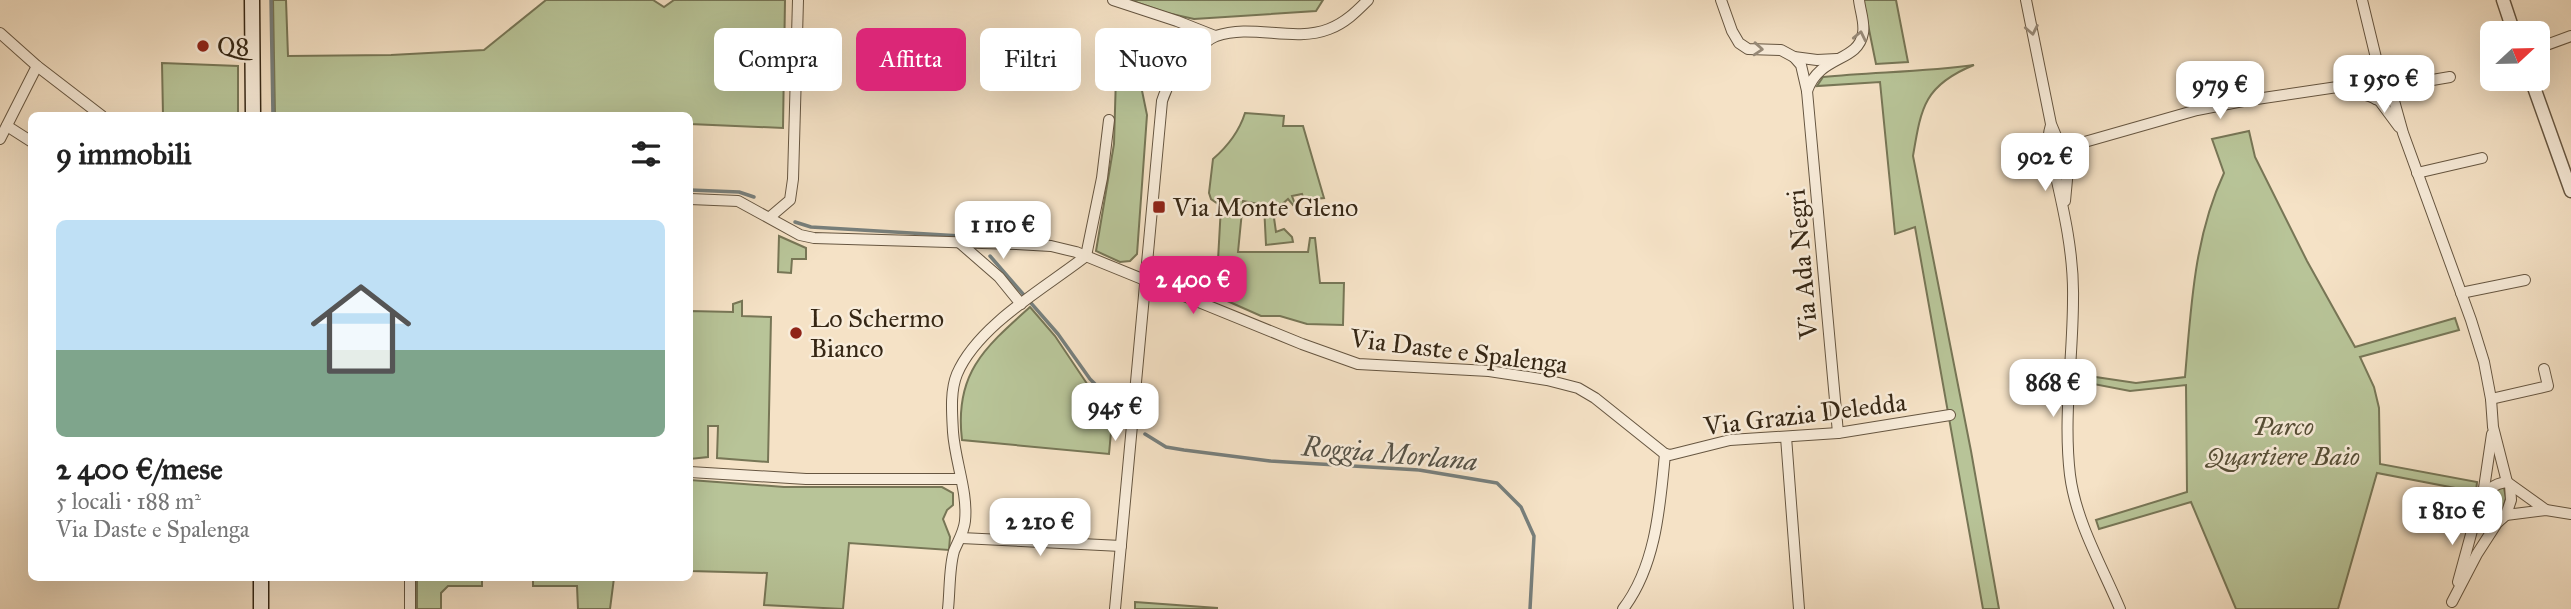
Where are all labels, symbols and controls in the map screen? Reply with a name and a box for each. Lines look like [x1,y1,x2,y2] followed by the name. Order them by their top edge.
[2480,21,2550,91] north arrow
[2480,21,2550,91] map controls
[2024,24,2039,36] one-way arrow
[714,28,842,91] chip: Compra
[856,28,966,91] chip: Affitta
[980,28,1081,91] chip: Filtri
[1095,28,1211,91] chip: Nuovo
[217,30,253,62] place label: Q8
[1852,30,1867,42] one-way arrow
[195,38,211,54] marker: Q8
[1753,41,1764,56] one-way arrow
[2319,55,2449,115] pin: 1 950 €
[2171,61,2269,121] pin: 979 €
[2349,64,2419,92] text: 1 950 €
[2192,70,2248,98] text: 979 €
[1996,134,2094,193] pin: 902 €
[627,135,665,173] icon: filters
[56,136,192,172] text: 9 immobili
[2017,142,2073,170] text: 902 €
[1780,188,1825,341] street label: Via Ada Negri
[1172,191,1358,223] place label: Via Monte Gleno
[1151,199,1167,215] marker: Via Monte Gleno
[938,202,1068,261] pin: 1 110 €
[971,210,1035,238] text: 1 110 €
[1128,256,1258,316] pin: 2 400 €
[1156,265,1230,293] text: 2 400 €
[298,266,424,392] icon: home
[810,302,944,364] place label: Lo Schermo Bianco
[1348,322,1570,380] street label: Via Daste e Spalenga
[788,325,804,341] marker: Lo Schermo Bianco
[2004,360,2102,419] pin: 868 €
[2025,368,2081,396] text: 868 €
[1066,384,1164,443] pin: 945 €
[1701,386,1908,442] street label: Via Grazia Deledda
[1088,392,1142,420] text: 945 €
[2204,410,2360,472] park label: Parco Quartiere Baio
[1300,428,1479,479] water label: Roggia Morlana
[56,451,223,487] text: 2 400 €/mese
[56,487,201,515] text: 5 locali · 188 m²
[2387,488,2517,547] pin: 1 810 €
[2418,496,2486,524] text: 1 810 €
[975,498,1105,558] pin: 2 210 €
[1006,507,1074,535] text: 2 210 €
[56,515,250,543] text: Via Daste e Spalenga

